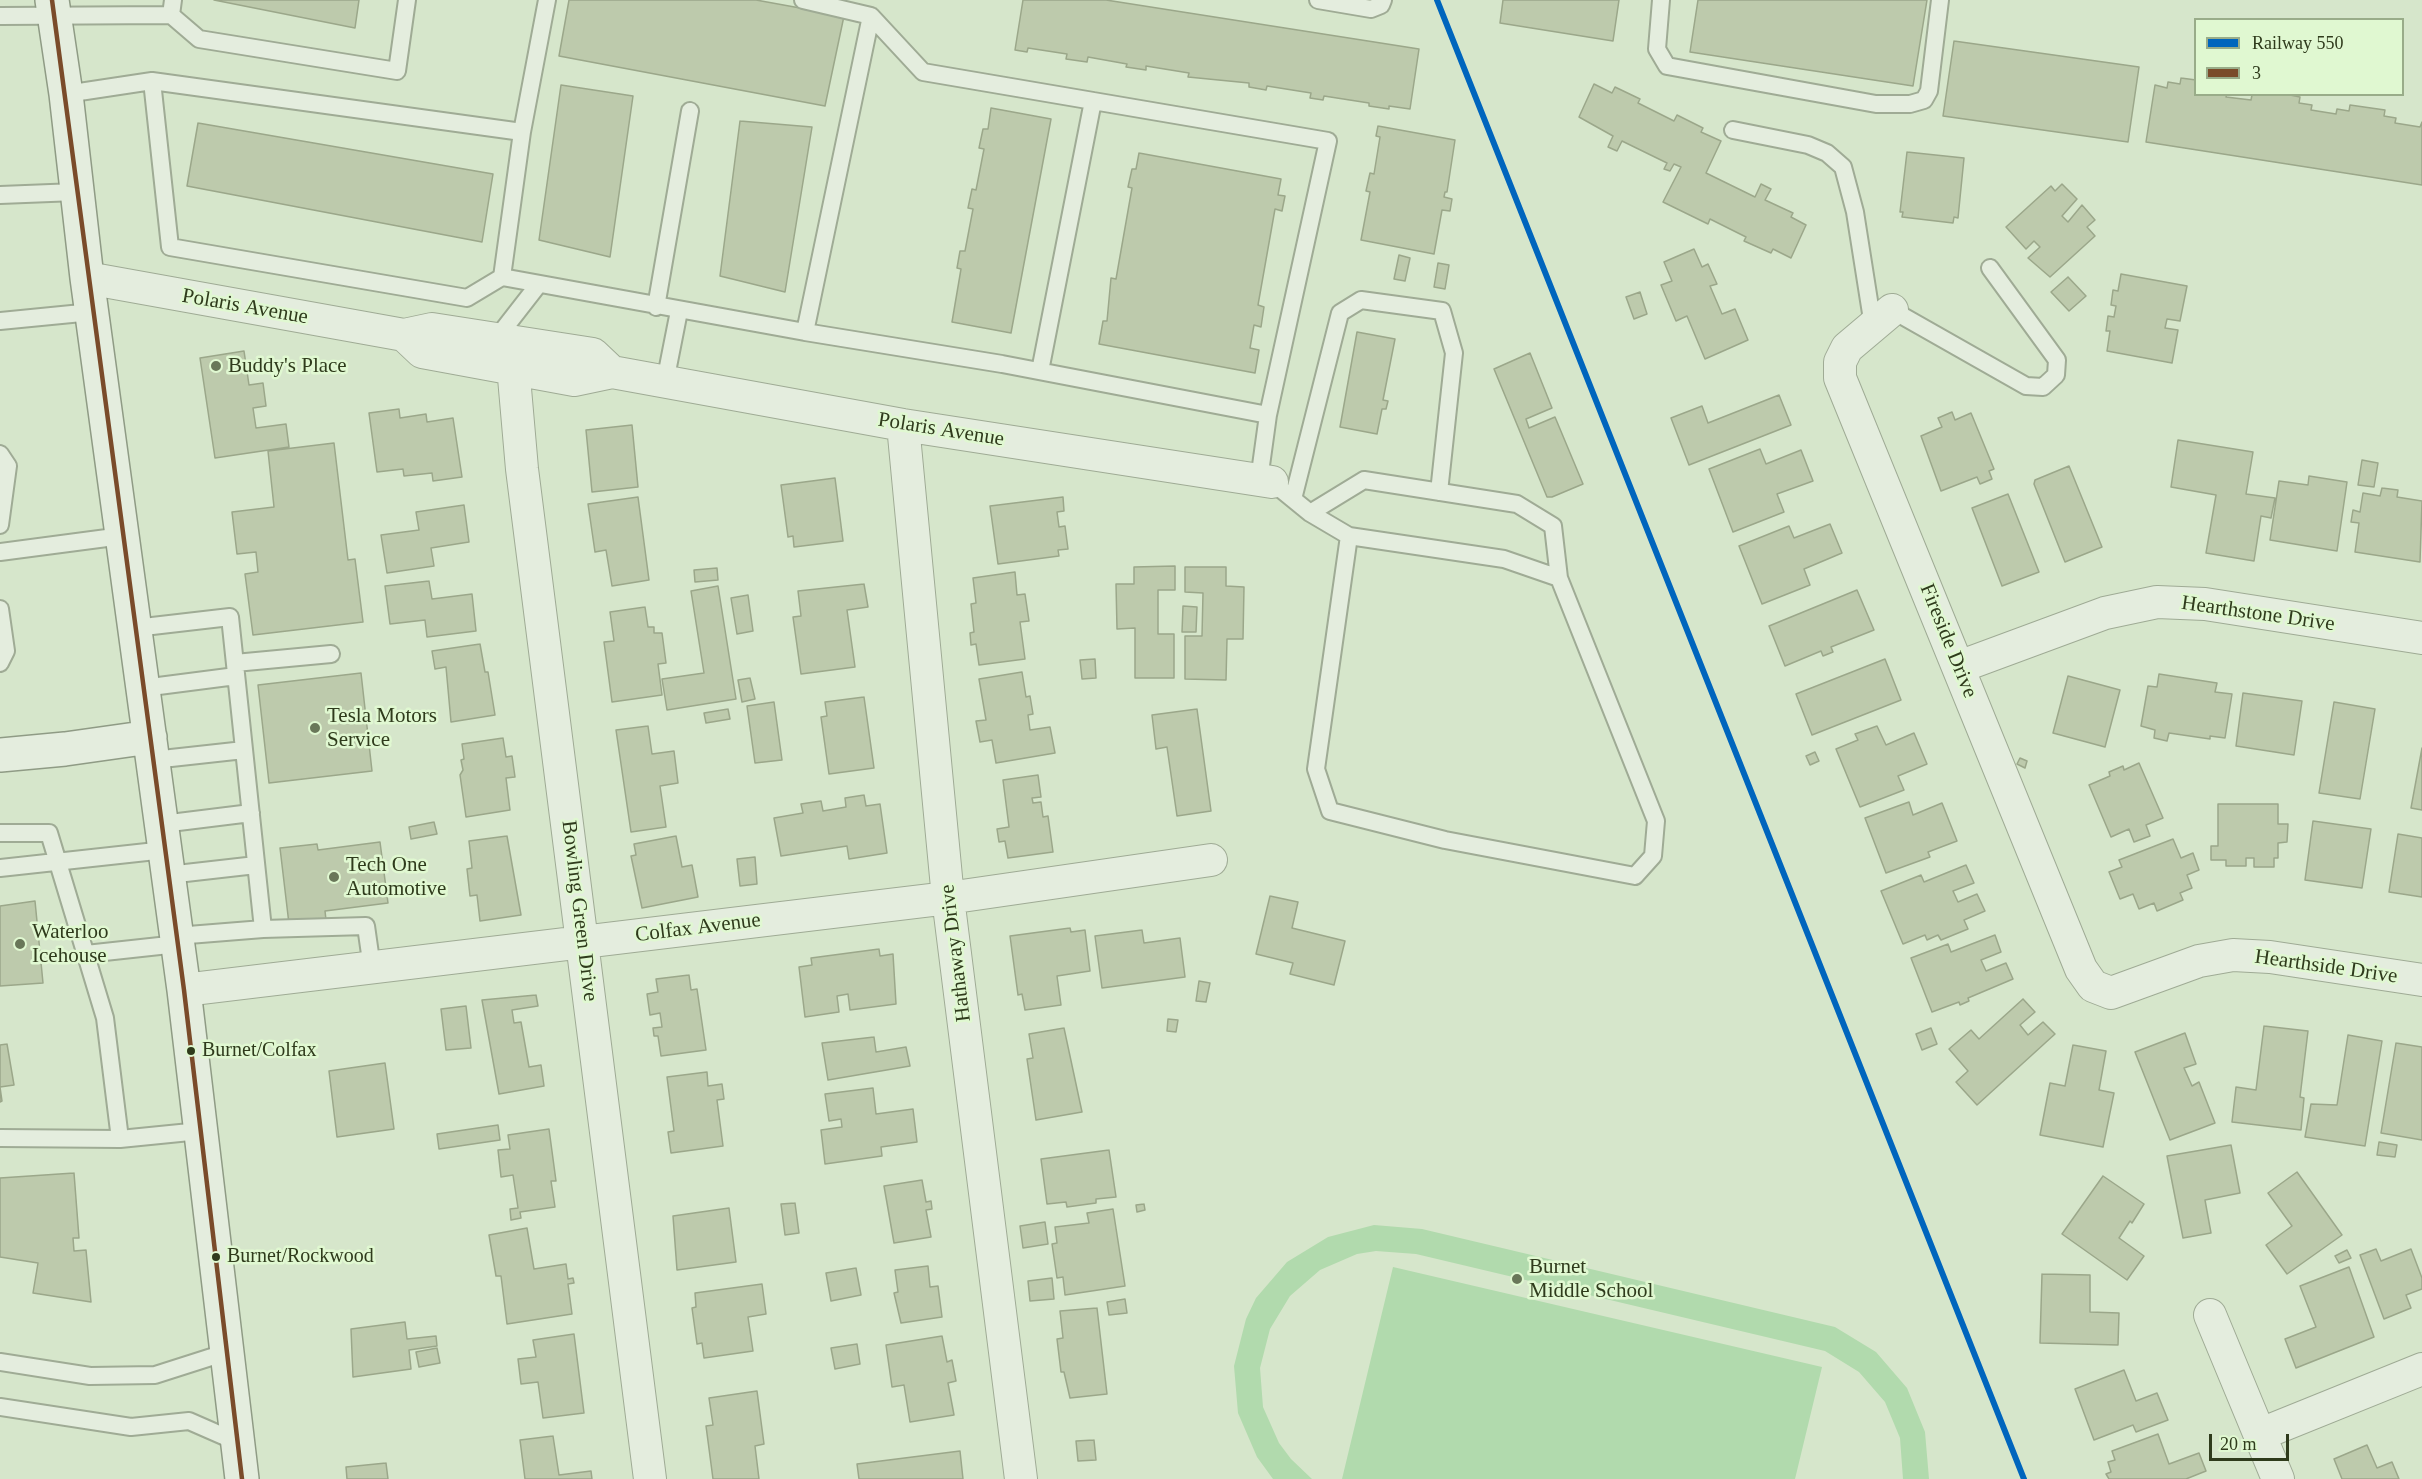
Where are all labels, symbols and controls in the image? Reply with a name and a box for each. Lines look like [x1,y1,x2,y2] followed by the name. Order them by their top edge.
[2194,18,2404,96] legend
[2252,33,2344,53] text: Railway 550
[2252,63,2261,83] text: 3
[180,284,310,330] street label: Polaris Avenue
[228,353,347,379] place label: Buddy's Place
[209,359,223,373] marker: Buddy's Place
[876,408,1006,452] street label: Polaris Avenue
[1914,580,1982,702] street label: Fireside Drive
[2180,591,2336,637] street label: Hearthstone Drive
[327,703,437,753] place label: Tesla Motors Service
[308,721,322,735] marker: Tesla Motors Service
[555,819,603,1003] street label: Bowling Green Drive
[346,852,446,902] place label: Tech One Automotive
[327,870,341,884] marker: Tech One Automotive
[935,883,977,1023] street label: Hathaway Drive
[634,908,762,948] street label: Colfax Avenue
[32,919,108,969] place label: Waterloo Icehouse
[13,937,27,951] marker: Waterloo Icehouse
[2253,945,2399,989] street label: Hearthside Drive
[202,1039,316,1063] place label: Burnet/Colfax
[185,1045,197,1057] marker: Burnet/Colfax
[227,1245,374,1269] place label: Burnet/Rockwood
[210,1251,222,1263] marker: Burnet/Rockwood
[1529,1254,1653,1304] place label: Burnet Middle School
[1510,1272,1524,1286] marker: Burnet Middle School
[2212,1422,2292,1460] scale bar
[2220,1434,2257,1454] text: 20 m

